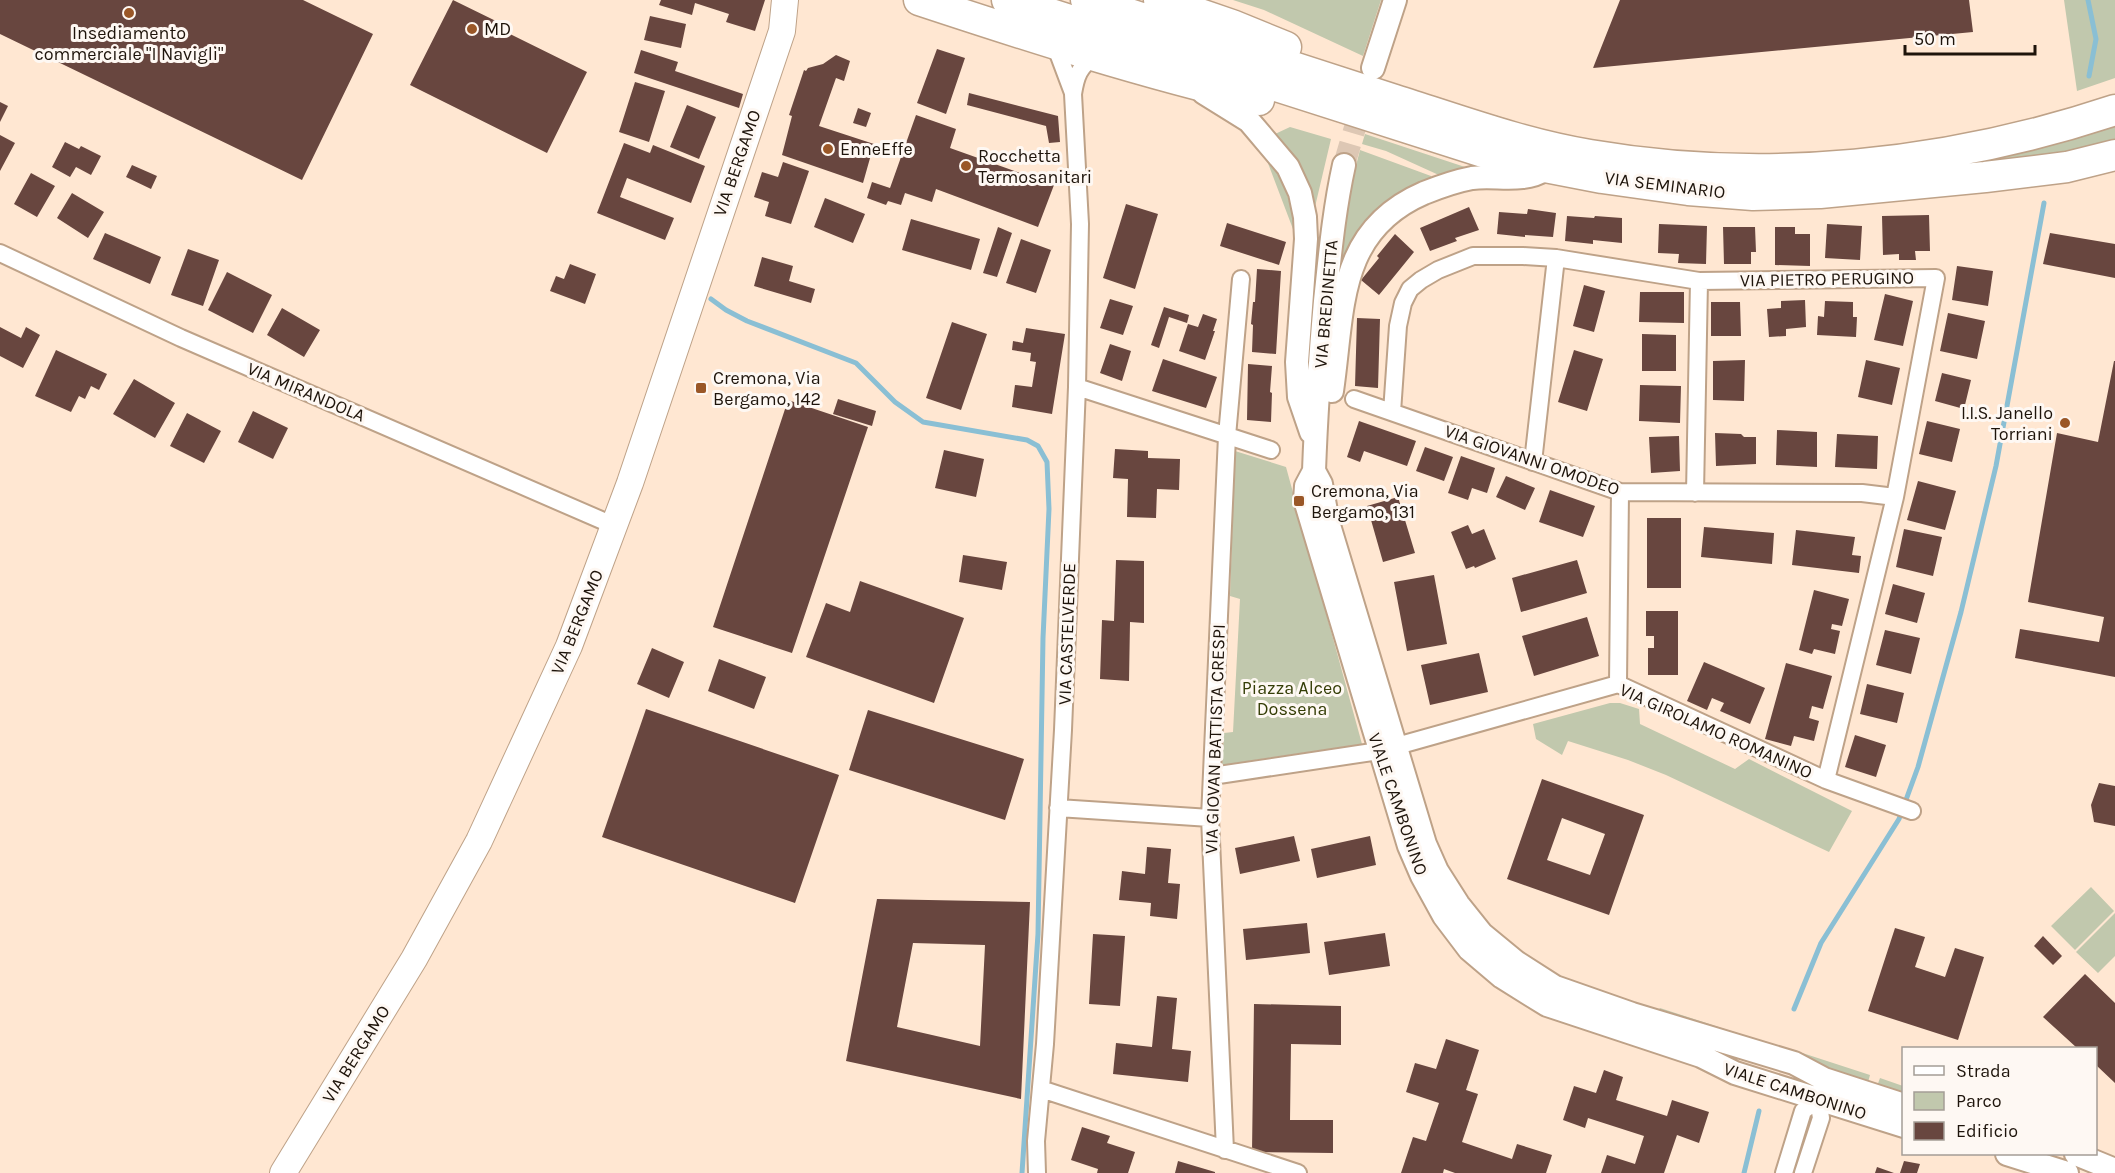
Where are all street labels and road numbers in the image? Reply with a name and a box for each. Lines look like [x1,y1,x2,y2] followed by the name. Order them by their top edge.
[709,107,765,219] street label: VIA BERGAMO
[1603,167,1727,203] street label: VIA SEMINARIO
[1309,239,1343,369] street label: VIA BREDINETTA
[1740,266,1914,292] street label: VIA PIETRO PERUGINO
[244,357,368,427] street label: VIA MIRANDOLA
[1442,420,1622,500] street label: VIA GIOVANNI OMODEO
[1054,563,1080,705] street label: VIA CASTELVERDE
[546,566,608,678] street label: VIA BERGAMO
[1200,624,1230,854] street label: VIA GIOVAN BATTISTA CRESPI
[1616,679,1816,783] street label: VIA GIROLAMO ROMANINO
[1363,730,1433,878] street label: VIALE CAMBONINO
[317,1001,395,1107] street label: VIA BERGAMO
[1721,1058,1869,1124] street label: VIALE CAMBONINO

